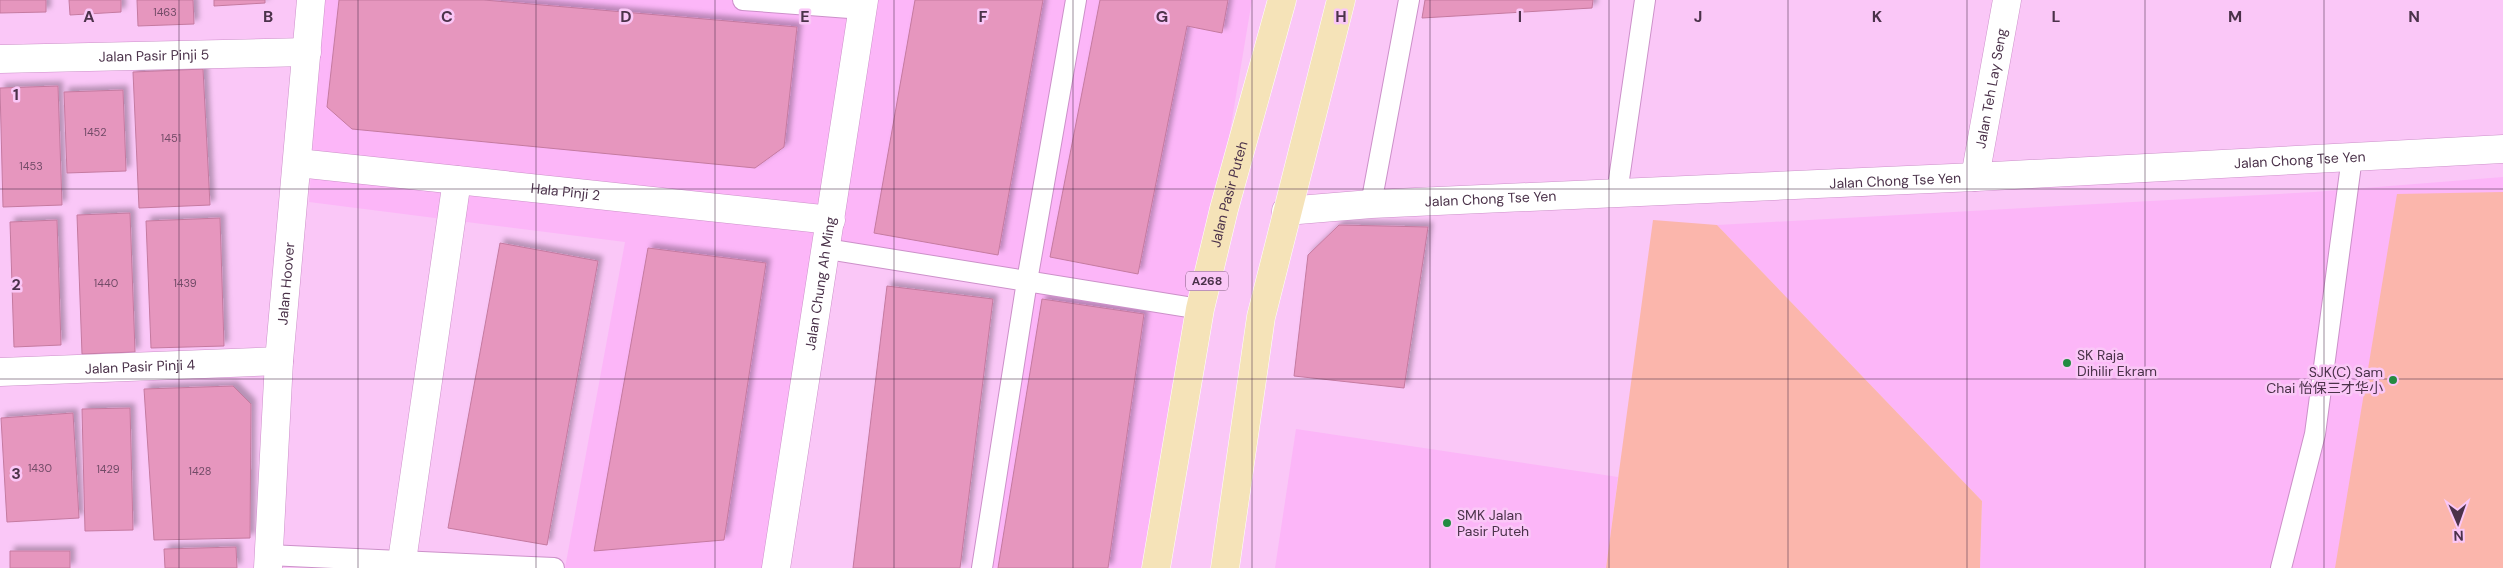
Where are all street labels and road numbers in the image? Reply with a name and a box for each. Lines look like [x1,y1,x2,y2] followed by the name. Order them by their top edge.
[1971,27,2011,150] street label: Jalan Teh Lay Seng
[98,45,209,66] street label: Jalan Pasir Pinji 5
[1206,139,1251,249] street label: Jalan Pasir Puteh
[2233,147,2366,172] street label: Jalan Chong Tse Yen
[1829,169,1961,192] street label: Jalan Chong Tse Yen
[530,179,601,204] street label: Hala Pinji 2
[1424,187,1557,211] street label: Jalan Chong Tse Yen
[801,215,839,351] street label: Jalan Chung Ah Ming
[273,241,298,326] street label: Jalan Hoover
[1186,272,1228,290] road number: A268
[84,355,196,378] street label: Jalan Pasir Pinji 4

